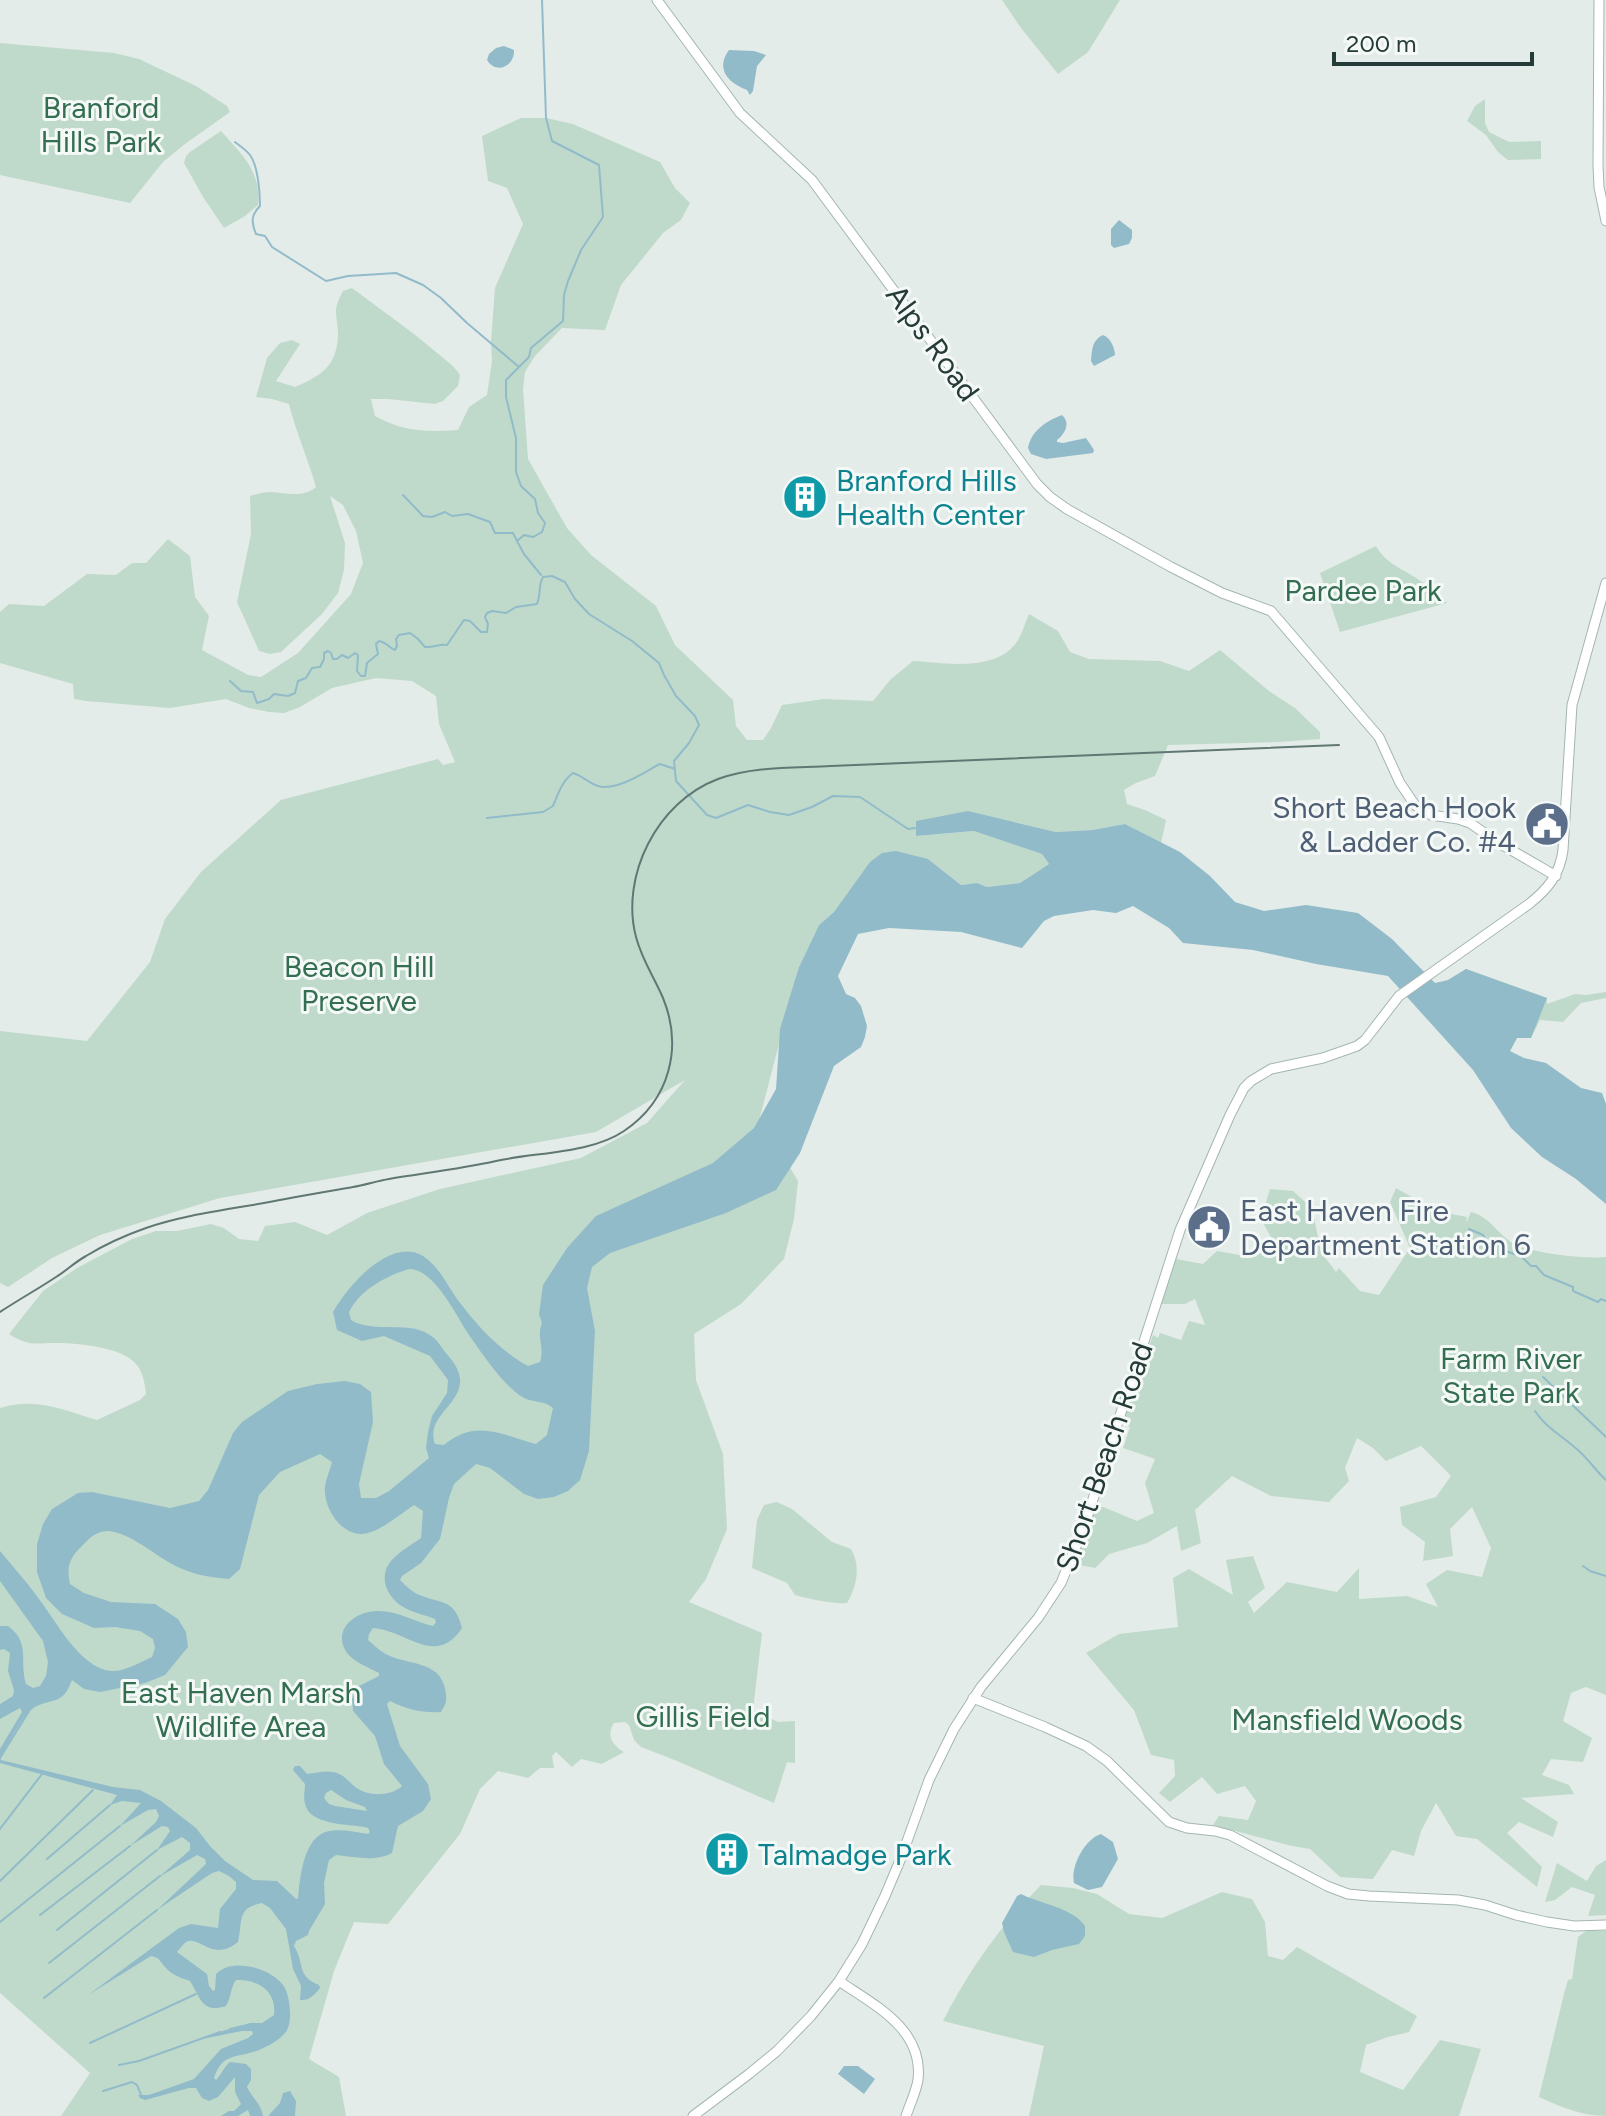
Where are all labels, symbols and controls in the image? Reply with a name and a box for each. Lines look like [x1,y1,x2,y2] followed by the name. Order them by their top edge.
[1334,16,1532,66] scale bar
[1346,29,1417,58] text: 200 m
[40,89,162,160] park label: Branford Hills Park
[878,277,988,409] street label: Alps Road
[836,462,1025,533] place label: Branford Hills Health Center
[781,473,829,521] building icon: Branford Hills Health Center
[1284,572,1442,609] park label: Pardee Park
[1272,789,1516,860] place label: Short Beach Hook & Ladder Co. #4
[1523,800,1571,848] public building icon: Short Beach Hook & Ladder Co. #4
[284,948,434,1019] park label: Beacon Hill Preserve
[1240,1192,1531,1263] place label: East Haven Fire Department Station 6
[1185,1203,1233,1251] public building icon: East Haven Fire Department Station 6
[1047,1337,1161,1577] street label: Short Beach Road
[1440,1340,1582,1411] park label: Farm River State Park
[121,1674,361,1745] park label: East Haven Marsh Wildlife Area
[635,1698,771,1735] park label: Gillis Field
[1231,1701,1463,1738] park label: Mansfield Woods
[703,1830,751,1878] building icon: Talmadge Park
[758,1836,952,1873] place label: Talmadge Park

